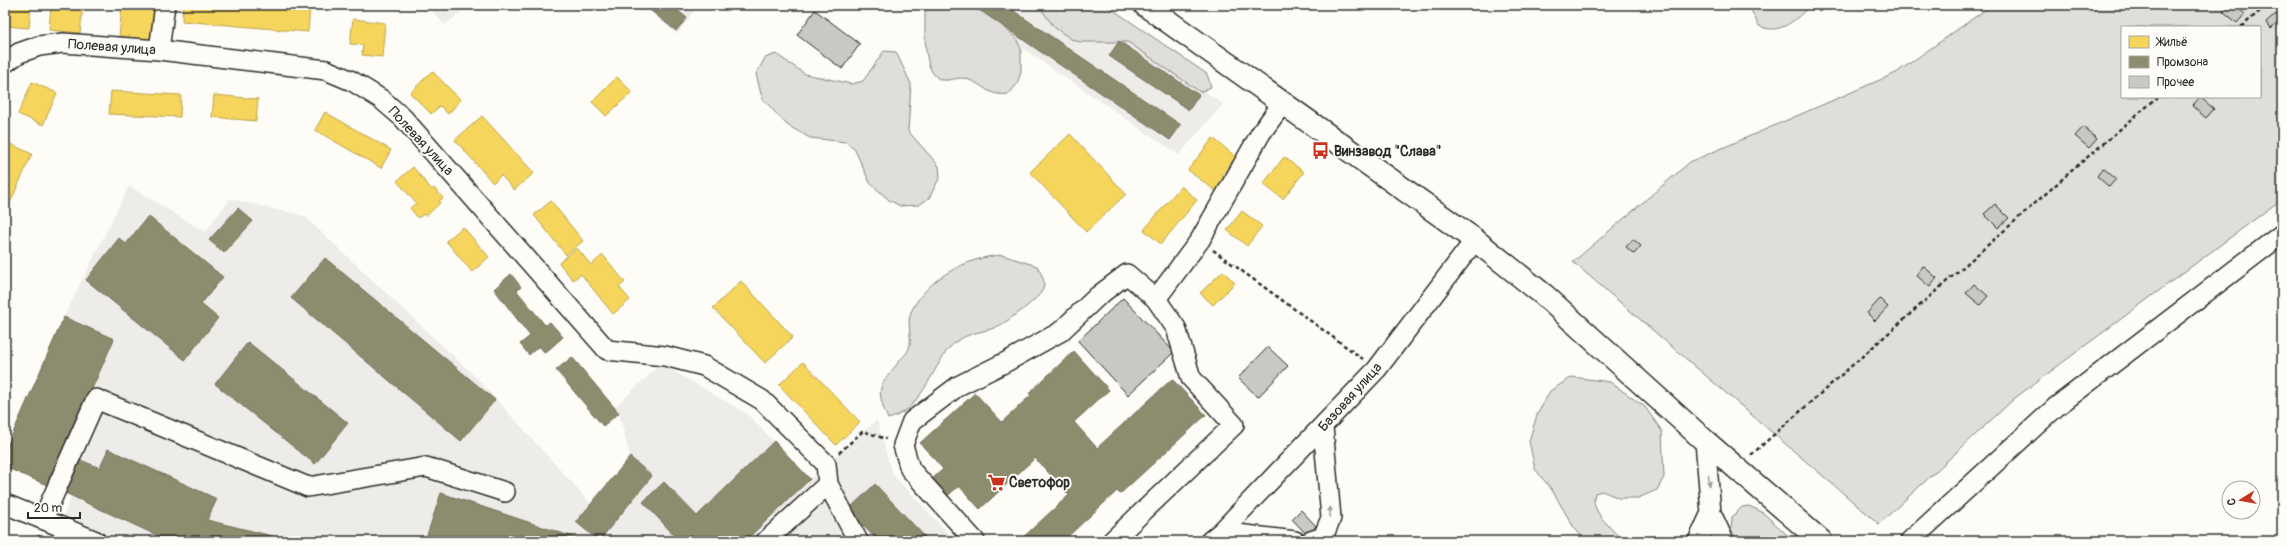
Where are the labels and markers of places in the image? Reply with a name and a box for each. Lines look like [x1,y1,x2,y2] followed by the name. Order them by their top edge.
[1311,141,1331,161] bus stop icon: Винзавод "Слава"
[1334,143,1442,160] place label: Винзавод "Слава"
[986,472,1006,492] supermarket icon: Светофор
[1009,474,1070,491] place label: Светофор

